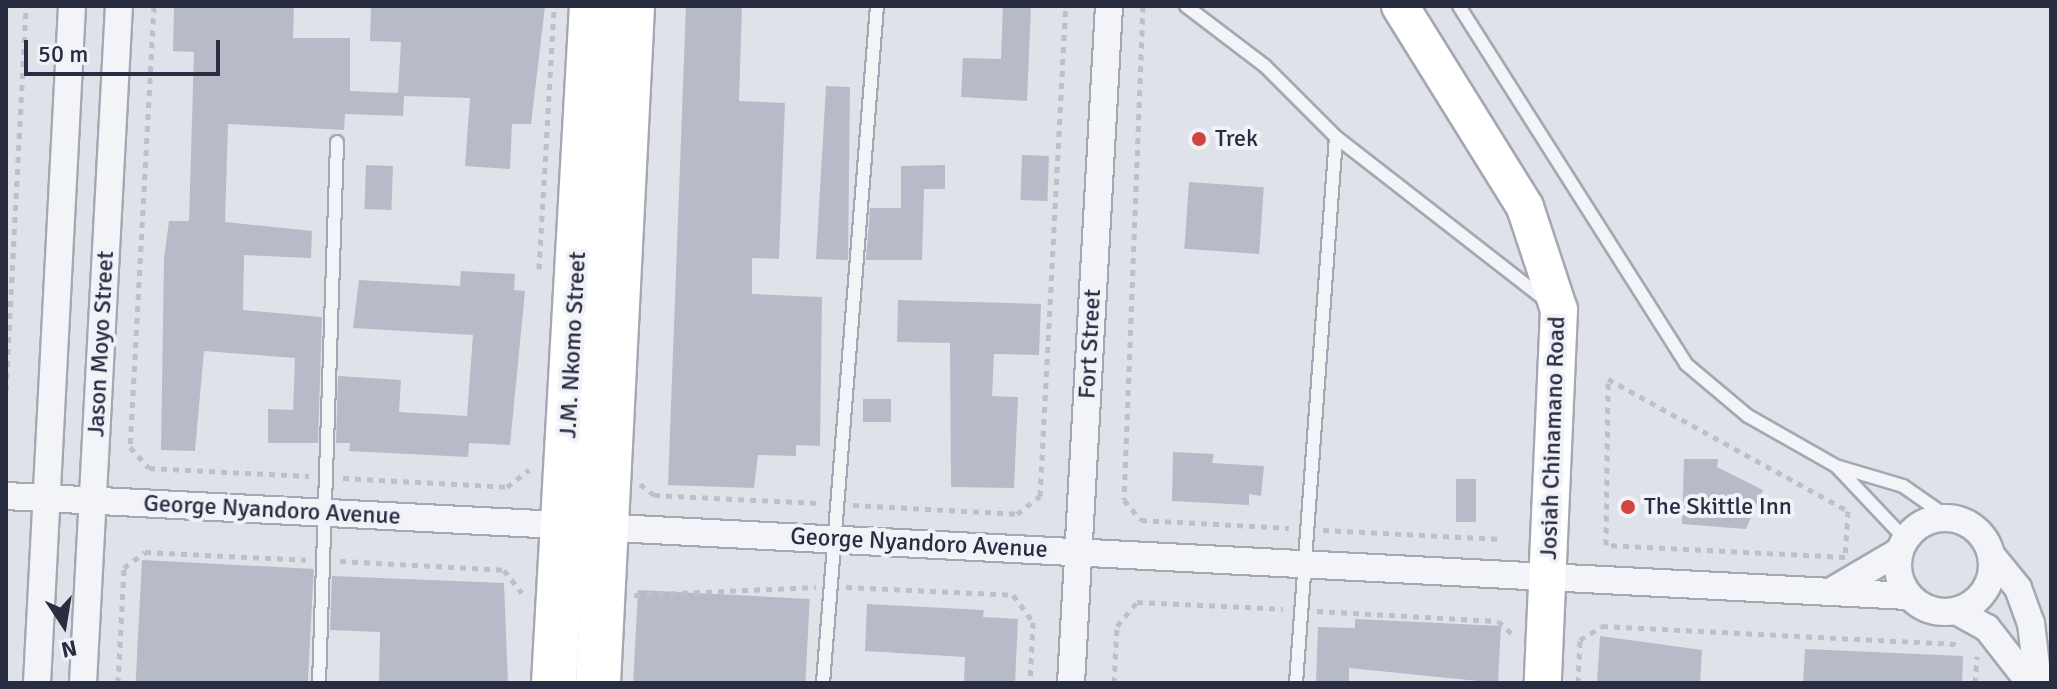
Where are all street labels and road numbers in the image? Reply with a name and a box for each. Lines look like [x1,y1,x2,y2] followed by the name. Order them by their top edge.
[82,250,120,438] street label: Jason Moyo Street
[554,251,592,439] street label: J.M. Nkomo Street
[1073,288,1107,400] street label: Fort Street
[1534,316,1572,560] street label: Josiah Chinamano Road
[143,489,401,531] street label: George Nyandoro Avenue
[790,522,1048,564] street label: George Nyandoro Avenue

